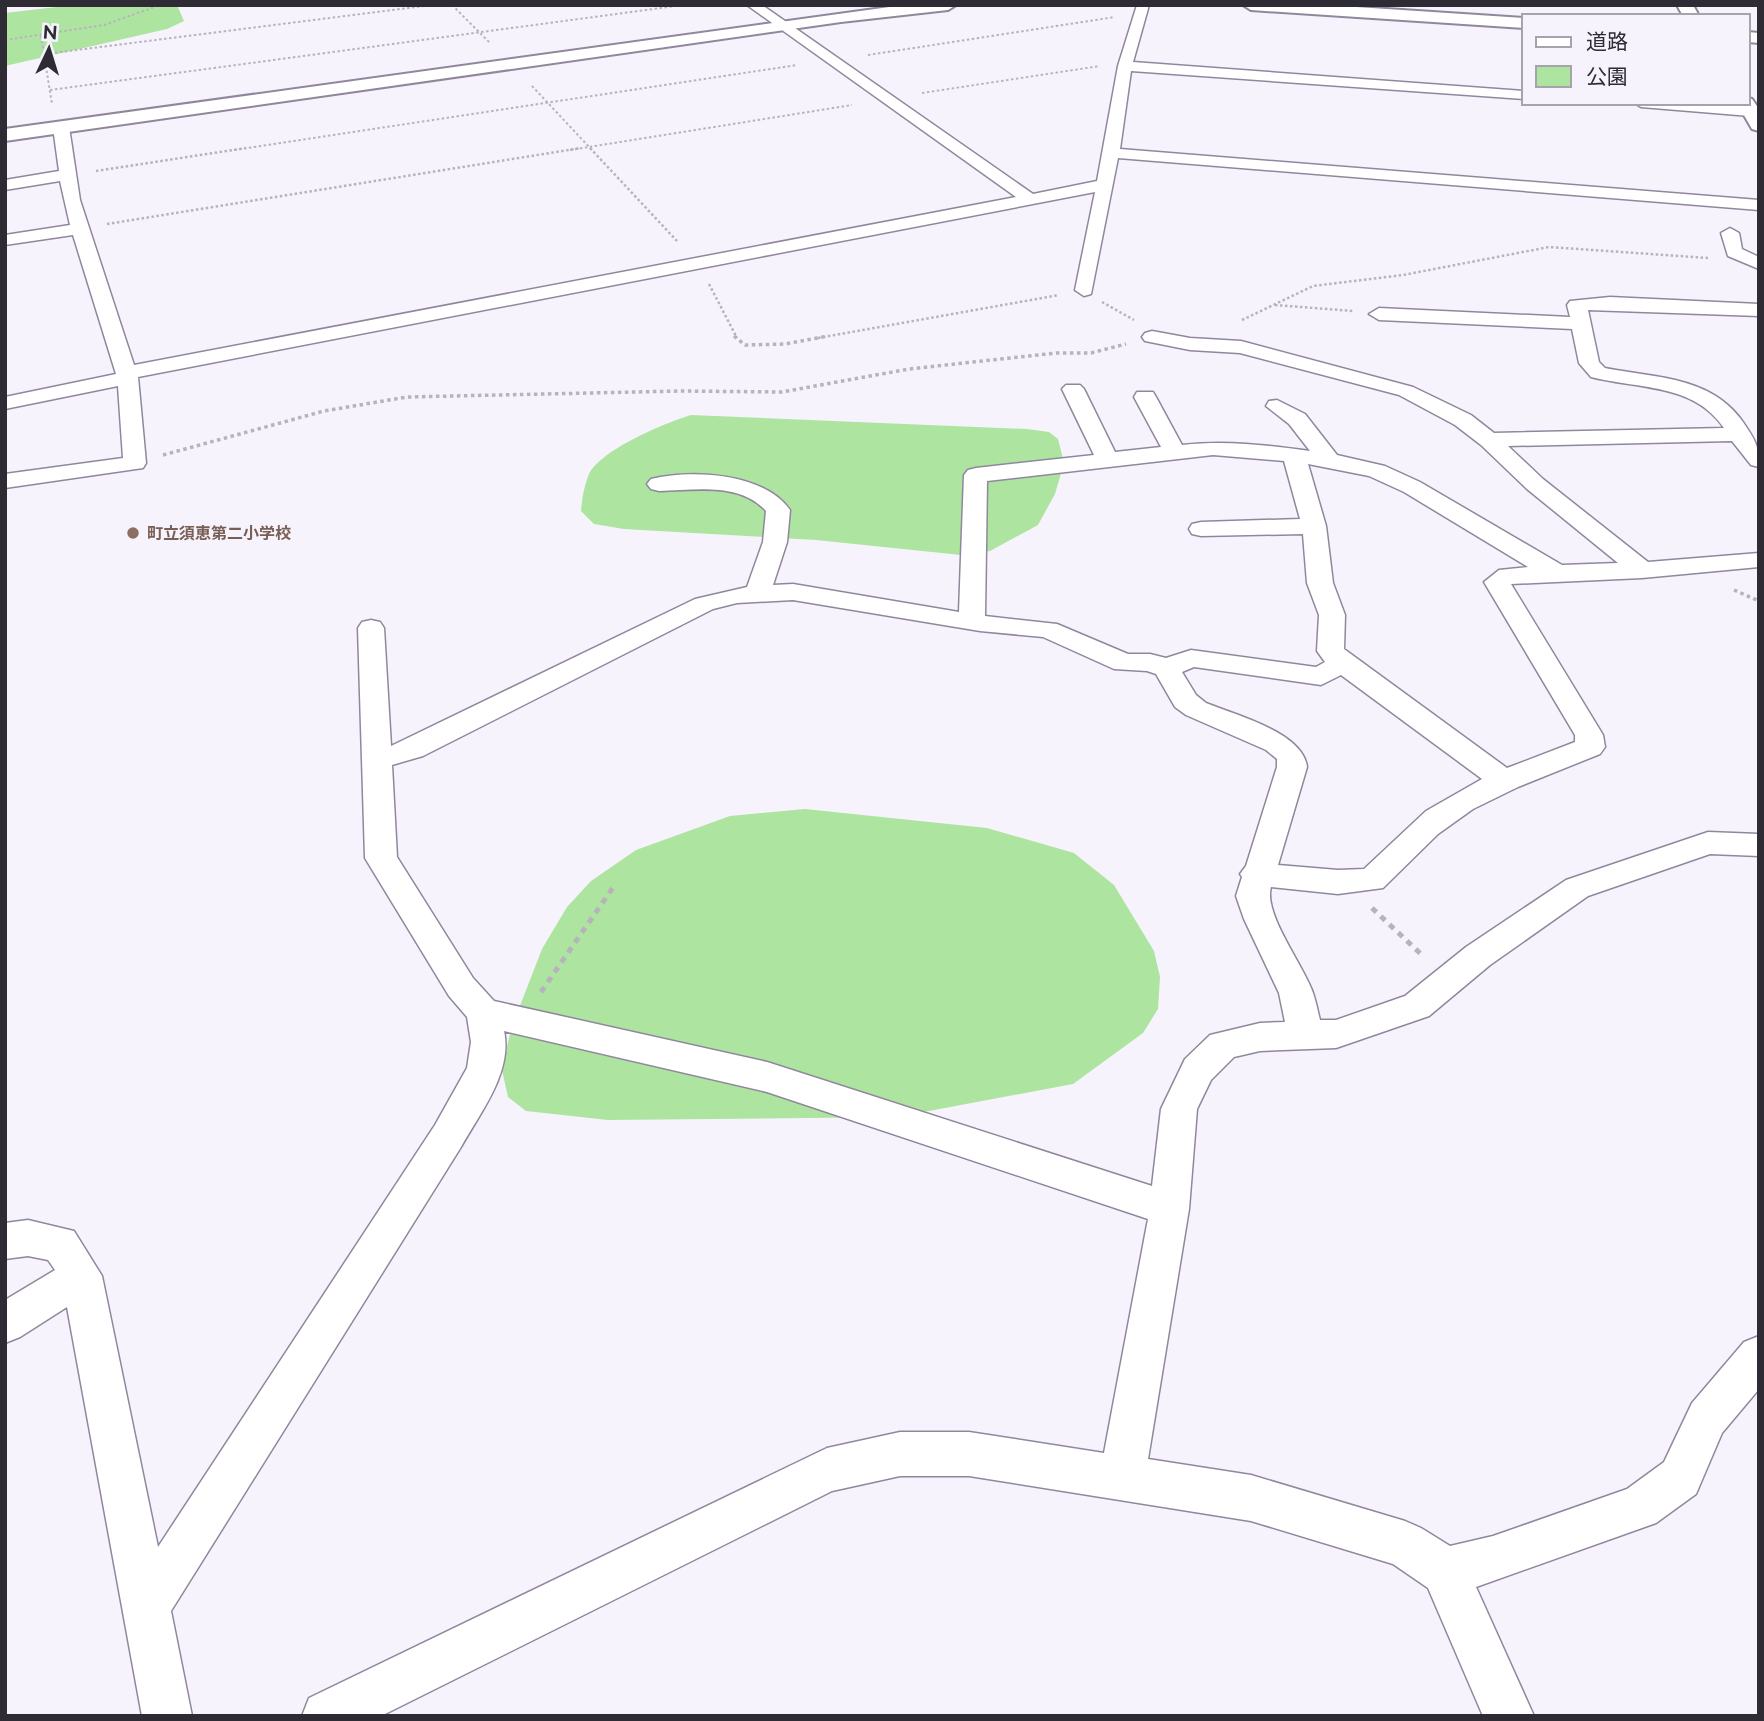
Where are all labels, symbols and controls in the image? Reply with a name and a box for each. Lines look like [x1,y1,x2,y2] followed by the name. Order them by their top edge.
[14,14,84,84] north arrow
[1522,14,1750,105] legend
[42,21,58,44] text: N
[1586,29,1628,54] text: 道路
[1586,64,1628,89] text: 公園
[147,524,291,543] place label: 町立須恵第二小学校
[125,525,141,541] marker: 町立須恵第二小学校

